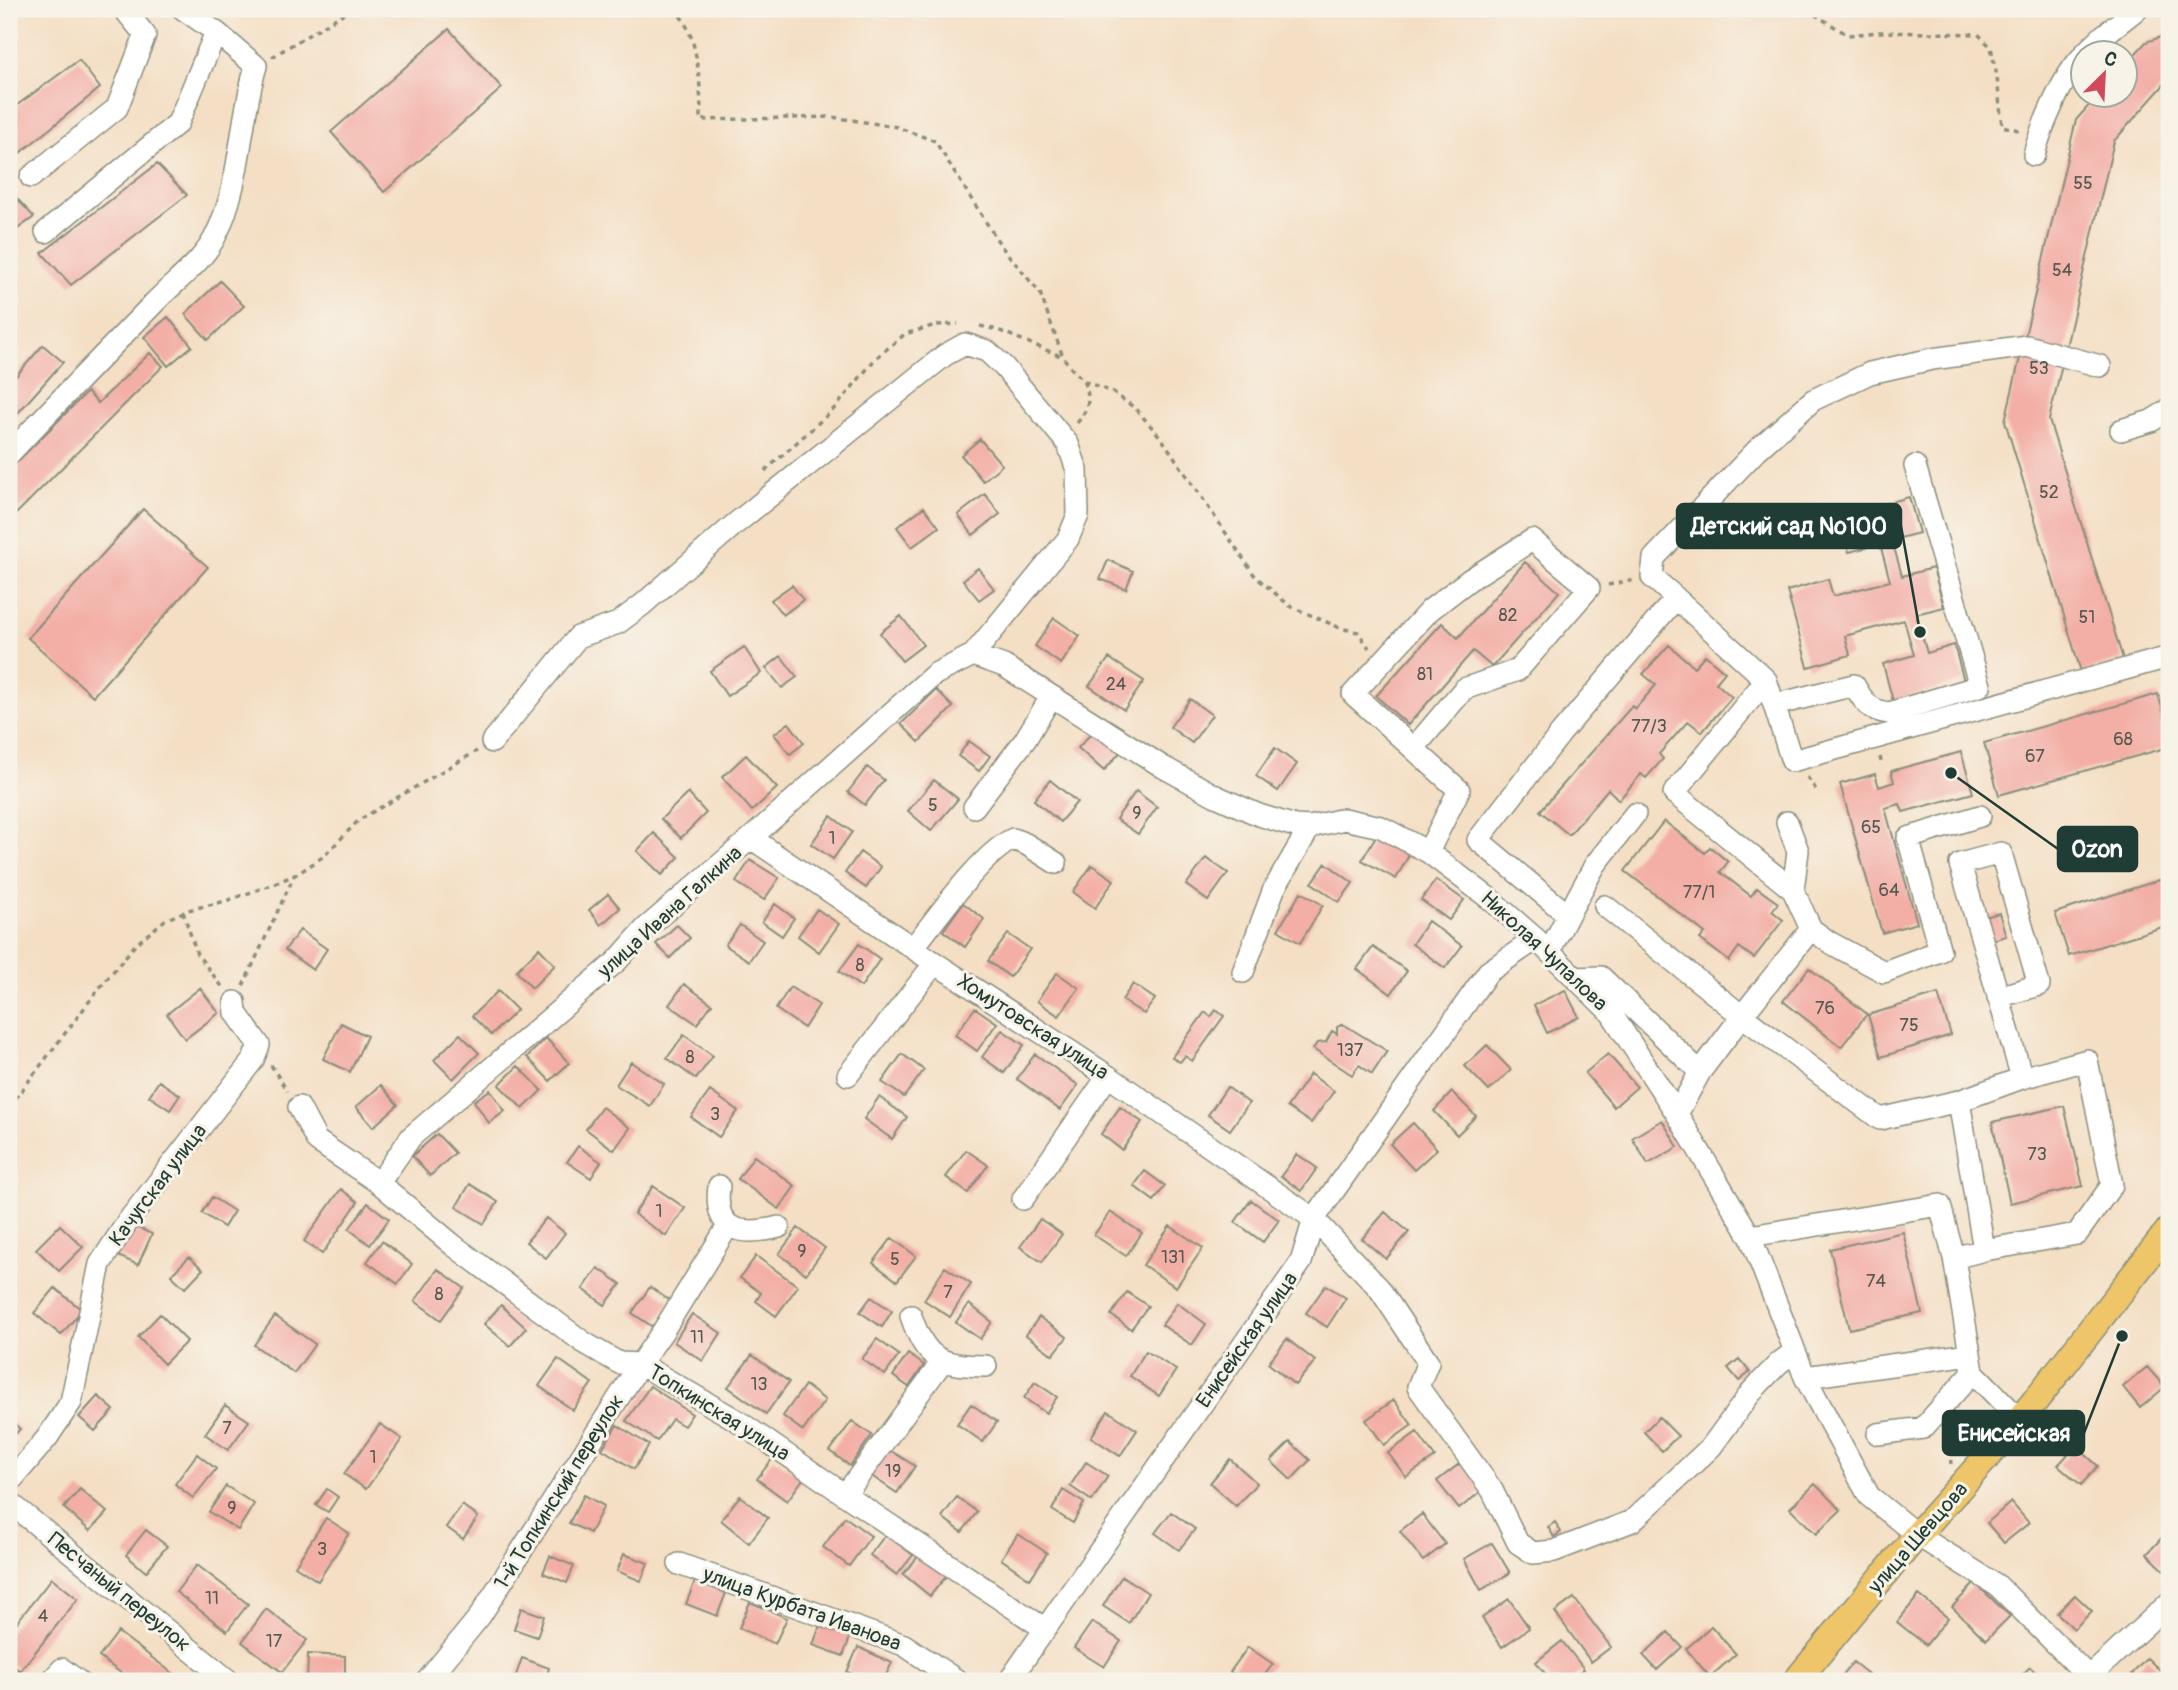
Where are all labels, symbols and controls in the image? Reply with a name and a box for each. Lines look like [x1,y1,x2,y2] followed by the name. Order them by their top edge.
[2070,38,2140,108] north arrow
[2100,46,2121,73] text: С
[2073,172,2093,195] house number: 55
[2052,259,2073,282] house number: 54
[2029,357,2049,380] house number: 53
[2039,481,2059,504] house number: 52
[1677,504,1901,548] callout: Детский сад №100
[1689,512,1887,541] text: Детский сад №100
[1498,604,1518,627] house number: 82
[2079,606,2095,629] house number: 51
[1417,663,1433,686] house number: 81
[1106,673,1127,696] house number: 24
[1631,715,1667,738] house number: 77/3
[2113,728,2133,751] house number: 68
[2025,745,2045,768] house number: 67
[928,794,938,817] house number: 5
[1132,802,1142,825] house number: 9
[1861,816,1881,839] house number: 65
[828,827,836,850] house number: 1
[2058,827,2137,871] callout: Ozon
[2071,835,2123,864] text: Ozon
[591,840,748,985] street label: улица Ивана Галкина
[1879,879,1900,902] house number: 64
[1683,881,1715,904] house number: 77/1
[1475,885,1613,1017] street label: Николая Чупалова
[855,954,865,977] house number: 8
[952,968,1114,1086] street label: Хомутовская улица
[1815,997,1835,1020] house number: 76
[1899,1014,1919,1037] house number: 75
[1337,1039,1364,1062] house number: 137
[685,1046,695,1069] house number: 8
[710,1103,720,1126] house number: 3
[103,1118,213,1252] street label: Качугская улица
[2027,1143,2047,1166] house number: 73
[655,1200,663,1223] house number: 1
[797,1240,807,1263] house number: 9
[1161,1246,1185,1269] house number: 131
[890,1248,900,1271] house number: 5
[1190,1267,1304,1413] street label: Енисейская улица
[1866,1270,1887,1293] house number: 74
[943,1281,953,1304] house number: 7
[434,1283,444,1306] house number: 8
[690,1326,704,1349] house number: 11
[643,1359,795,1467] street label: Топкинская улица
[750,1373,768,1396] house number: 13
[488,1389,630,1595] street label: 1-й Топкинский переулок
[1943,1411,2084,1455] callout: Енисейская
[222,1417,232,1440] house number: 7
[1958,1419,2071,1448] text: Енисейская
[369,1446,377,1469] house number: 1
[885,1460,901,1483] house number: 19
[1861,1477,1974,1600] street label: улица Шевцова
[227,1497,237,1520] house number: 9
[42,1526,196,1658] street label: Песчаный переулок
[317,1538,327,1561] house number: 3
[698,1560,905,1657] street label: улица Курбата Иванова
[205,1587,219,1610] house number: 11
[38,1605,49,1628] house number: 4
[266,1630,283,1653] house number: 17

